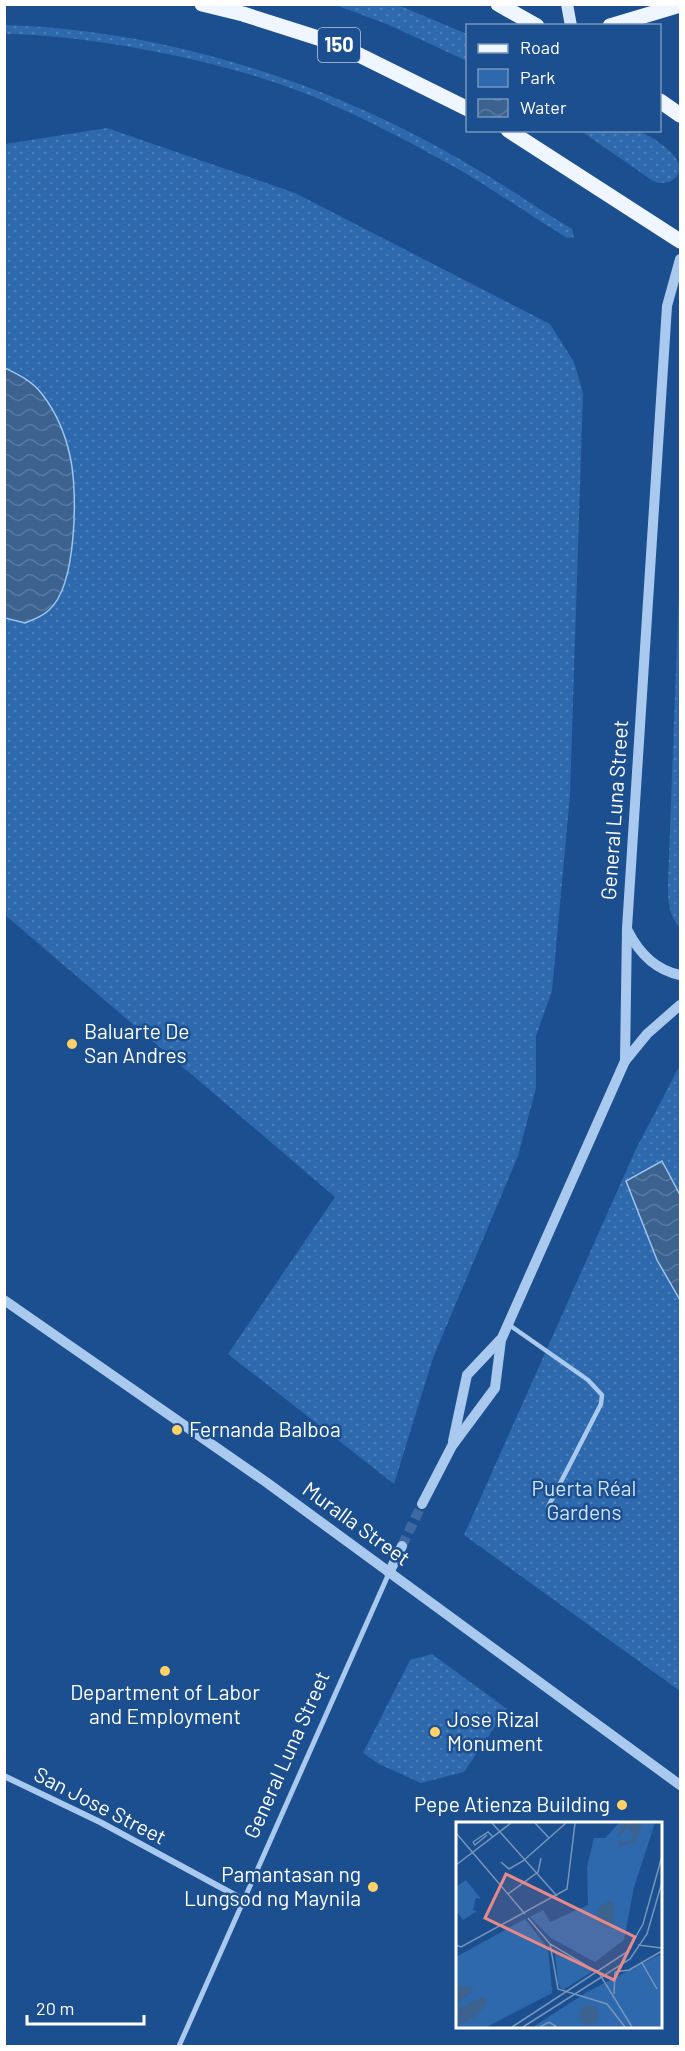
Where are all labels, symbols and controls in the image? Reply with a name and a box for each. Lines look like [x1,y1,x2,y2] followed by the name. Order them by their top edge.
[466,24,661,132] legend
[318,28,360,62] road number: 150
[520,36,560,58] text: Road
[520,66,555,88] text: Park
[520,96,567,118] text: Water
[595,719,632,901] street label: General Luna Street
[84,1018,189,1067] place label: Baluarte De San Andres
[65,1037,79,1051] marker: Baluarte De San Andres
[189,1416,341,1441] place label: Fernanda Balboa
[170,1423,184,1437] marker: Fernanda Balboa
[298,1475,415,1570] street label: Muralla Street
[532,1475,636,1524] park label: Puerta Réal Gardens
[158,1664,172,1678] marker: Department of Labor and Employment
[237,1667,334,1842] street label: General Luna Street
[70,1679,260,1728] place label: Department of Labor and Employment
[447,1706,543,1755] place label: Jose Rizal Monument
[428,1725,442,1739] marker: Jose Rizal Monument
[30,1761,171,1849] street label: San Jose Street
[414,1791,610,1816] place label: Pepe Atienza Building
[615,1798,629,1812] marker: Pepe Atienza Building
[456,1822,661,2027] inset map
[184,1861,361,1910] place label: Pamantasan ng Lungsod ng Maynila
[366,1880,380,1894] marker: Pamantasan ng Lungsod ng Maynila
[27,1988,144,2026] scale bar
[36,1997,74,2019] text: 20 m

